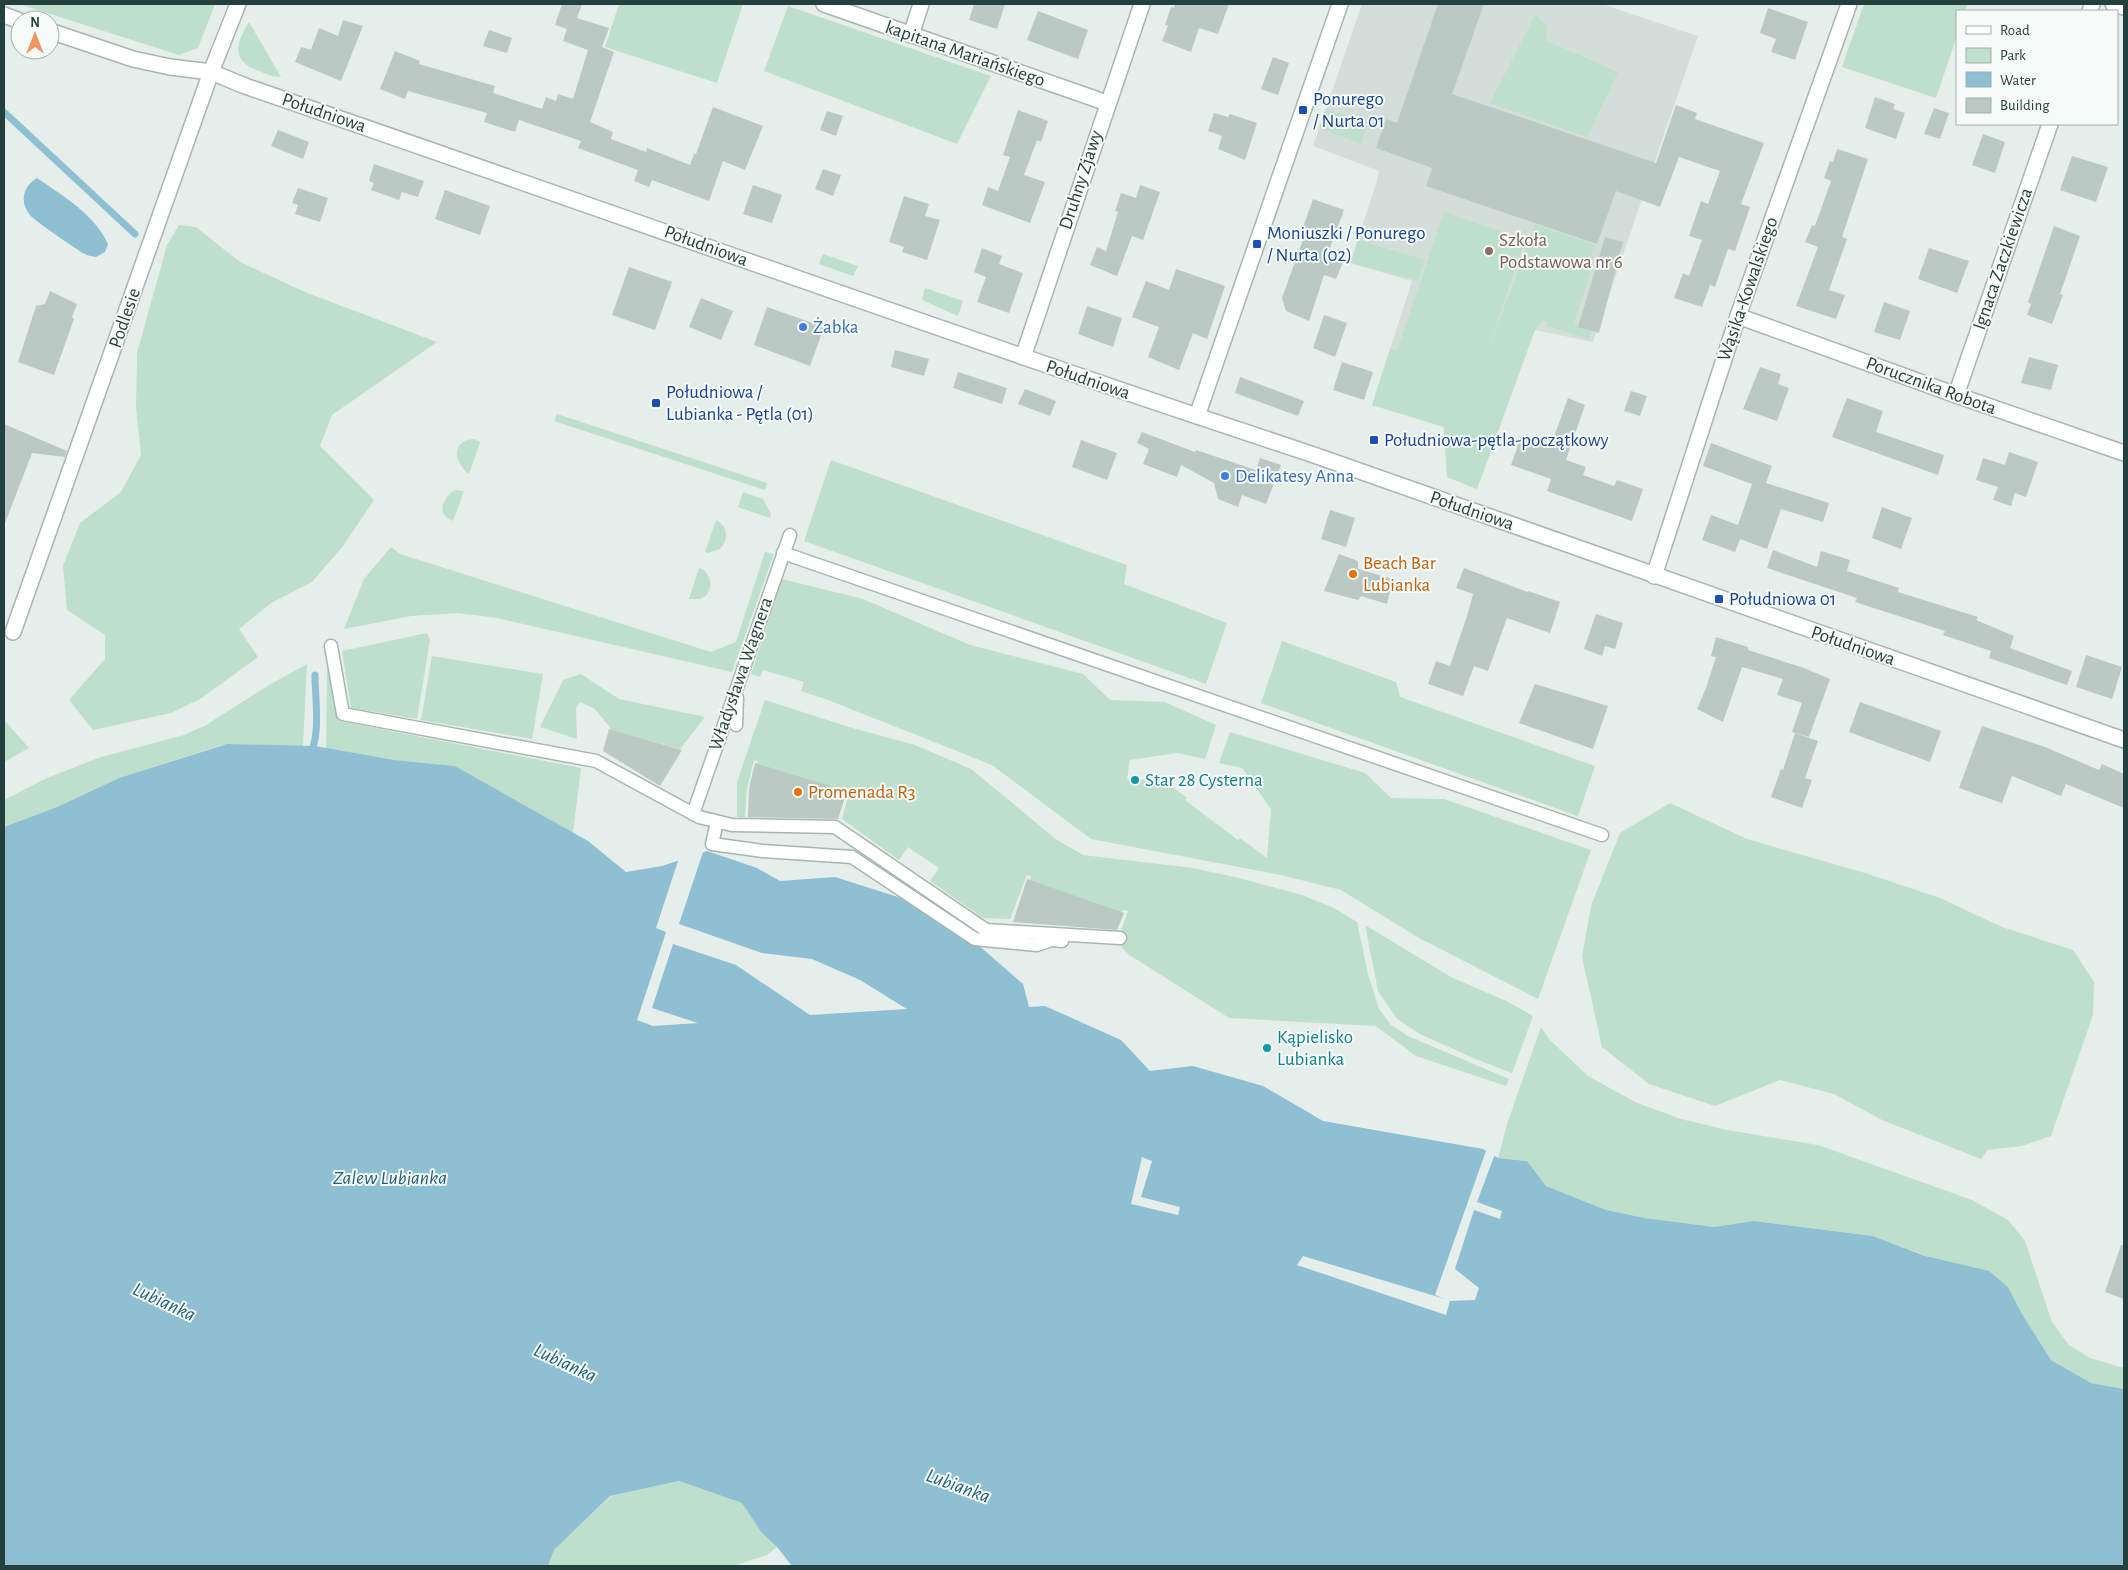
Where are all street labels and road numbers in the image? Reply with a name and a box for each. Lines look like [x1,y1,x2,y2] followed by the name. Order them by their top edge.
[883,18,1047,90] street label: kapitana Mariańskiego
[279,90,369,136] street label: Południowa
[1056,128,1106,232] street label: Druhny Zjawy
[1970,185,2036,332] street label: Ignaca Zaczkiewicza
[1714,214,1782,364] street label: Wąsika-Kowalskiego
[662,222,751,270] street label: Południowa
[106,286,144,350] street label: Podlesie
[1863,354,1999,418] street label: Porucznika Robota
[1043,357,1133,403] street label: Południowa
[1427,488,1517,534] street label: Południowa
[706,595,776,753] street label: Władysława Wagnera
[1808,623,1898,669] street label: Południowa

